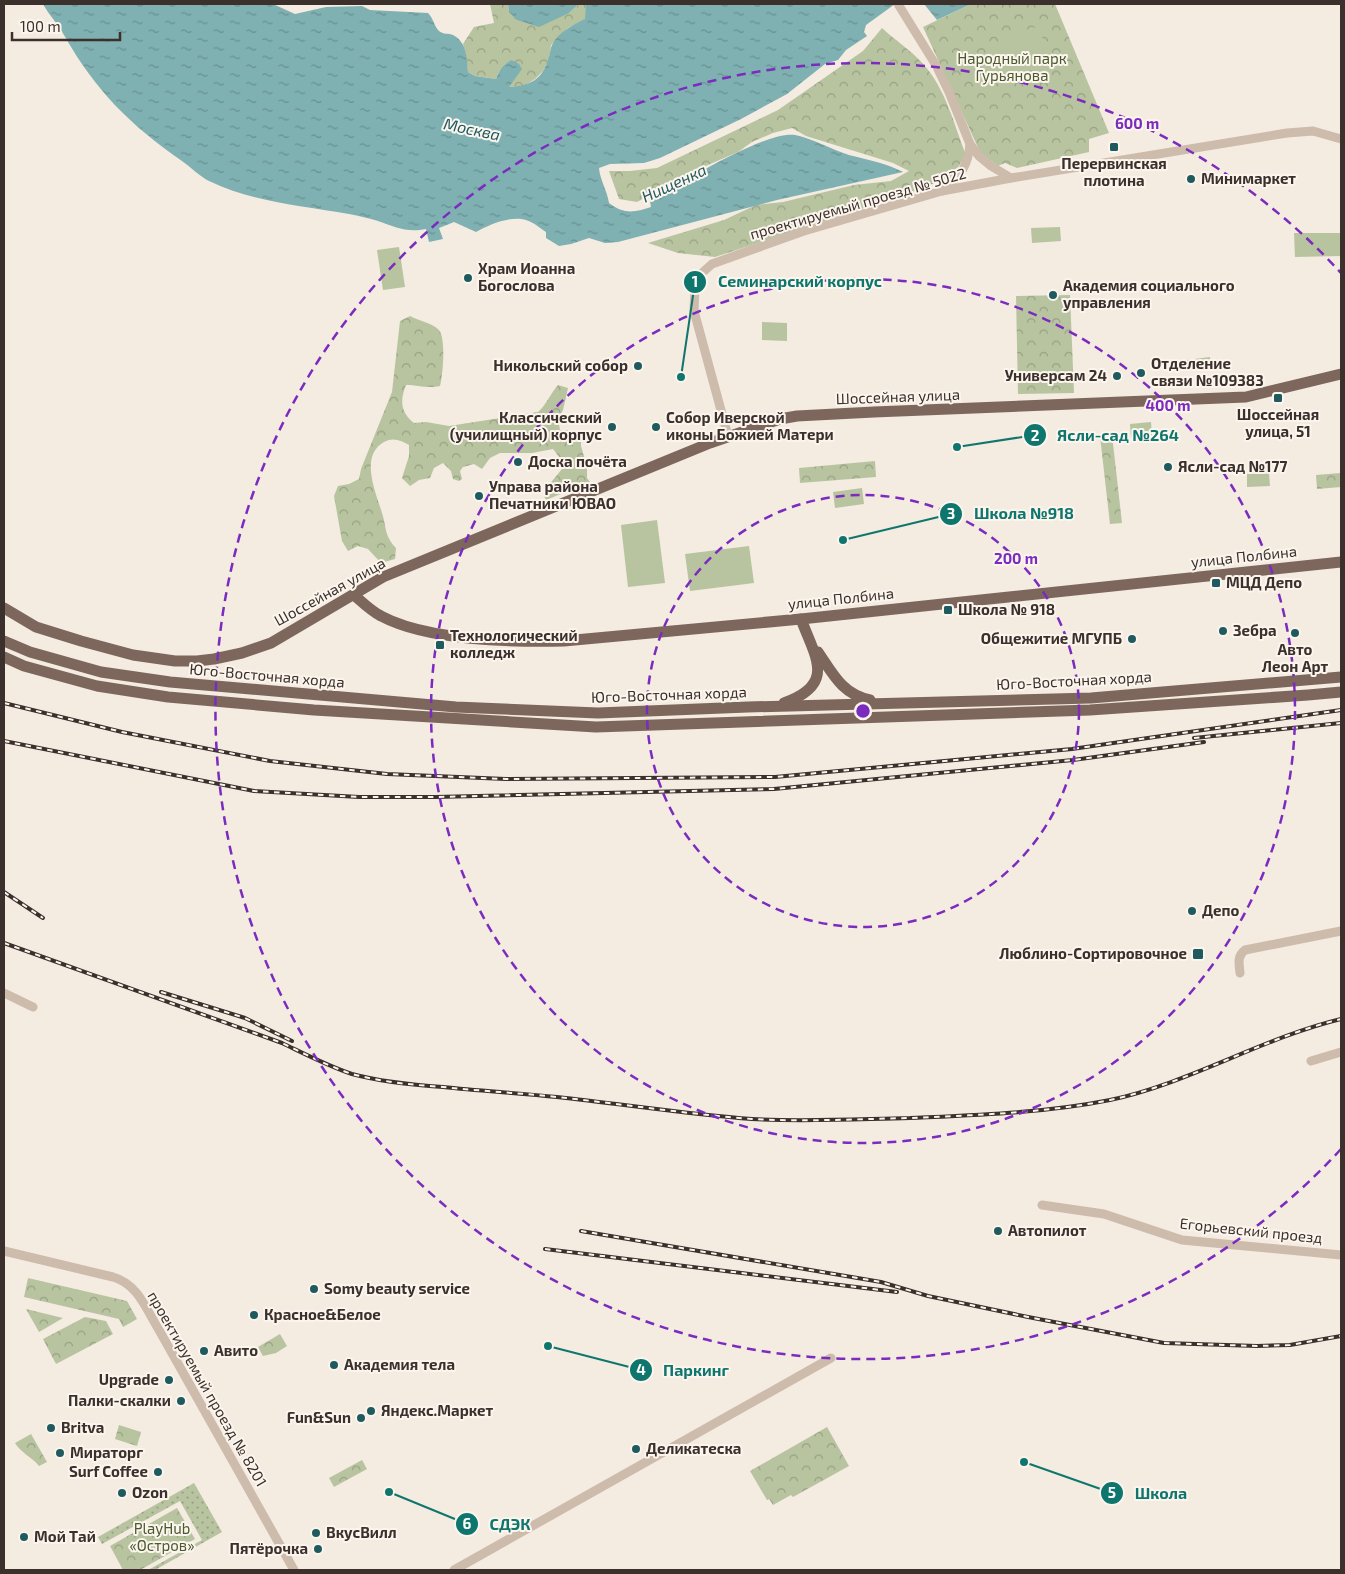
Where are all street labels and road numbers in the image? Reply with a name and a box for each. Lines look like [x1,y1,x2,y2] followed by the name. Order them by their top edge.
[748,164,968,244] street label: проектируемый проезд № 5022
[836,385,960,408] street label: Шоссейная улица
[1190,541,1298,572] street label: улица Полбина
[271,553,389,630] street label: Шоссейная улица
[787,583,895,614] street label: улица Полбина
[189,659,345,691] street label: Юго-Восточная хорда
[996,667,1152,693] street label: Юго-Восточная хорда
[591,682,747,706] street label: Юго-Восточная хорда
[1179,1214,1323,1246] street label: Егорьевский проезд
[144,1288,271,1490] street label: проектируемый проезд № 8201

